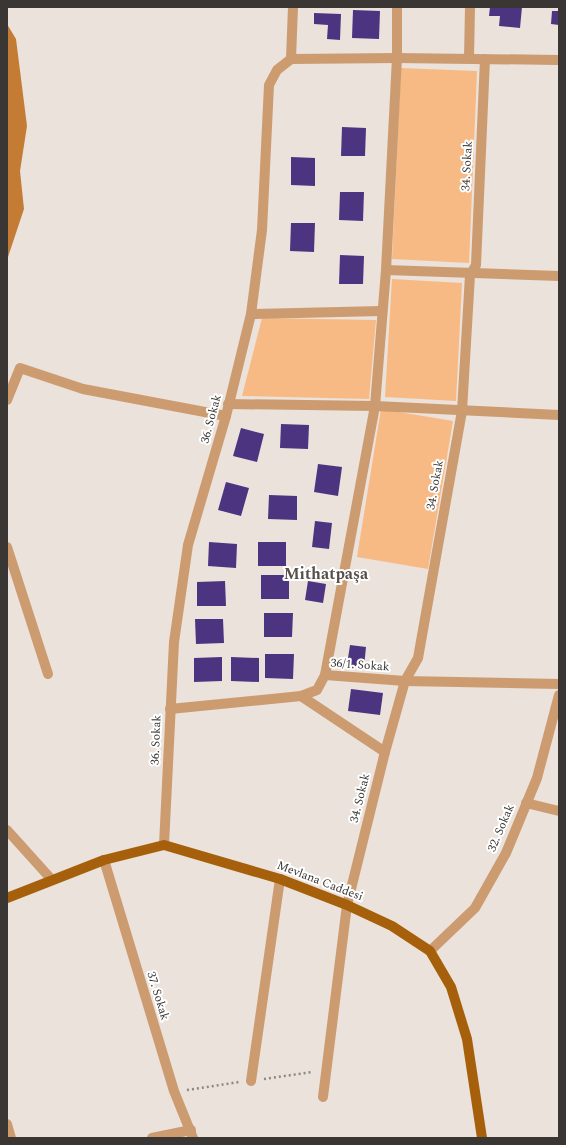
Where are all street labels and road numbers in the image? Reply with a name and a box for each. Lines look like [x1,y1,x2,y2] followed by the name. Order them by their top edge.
[456,140,478,192] street label: 34. Sokak
[195,392,227,446] street label: 36. Sokak
[421,458,449,511] street label: 34. Sokak
[330,653,390,677] street label: 36/1. Sokak
[146,714,166,765] street label: 36. Sokak
[345,771,375,825] street label: 34. Sokak
[482,801,520,855] street label: 32. Sokak
[274,856,366,906] street label: Mevlana Caddesi
[142,969,174,1023] street label: 37. Sokak

